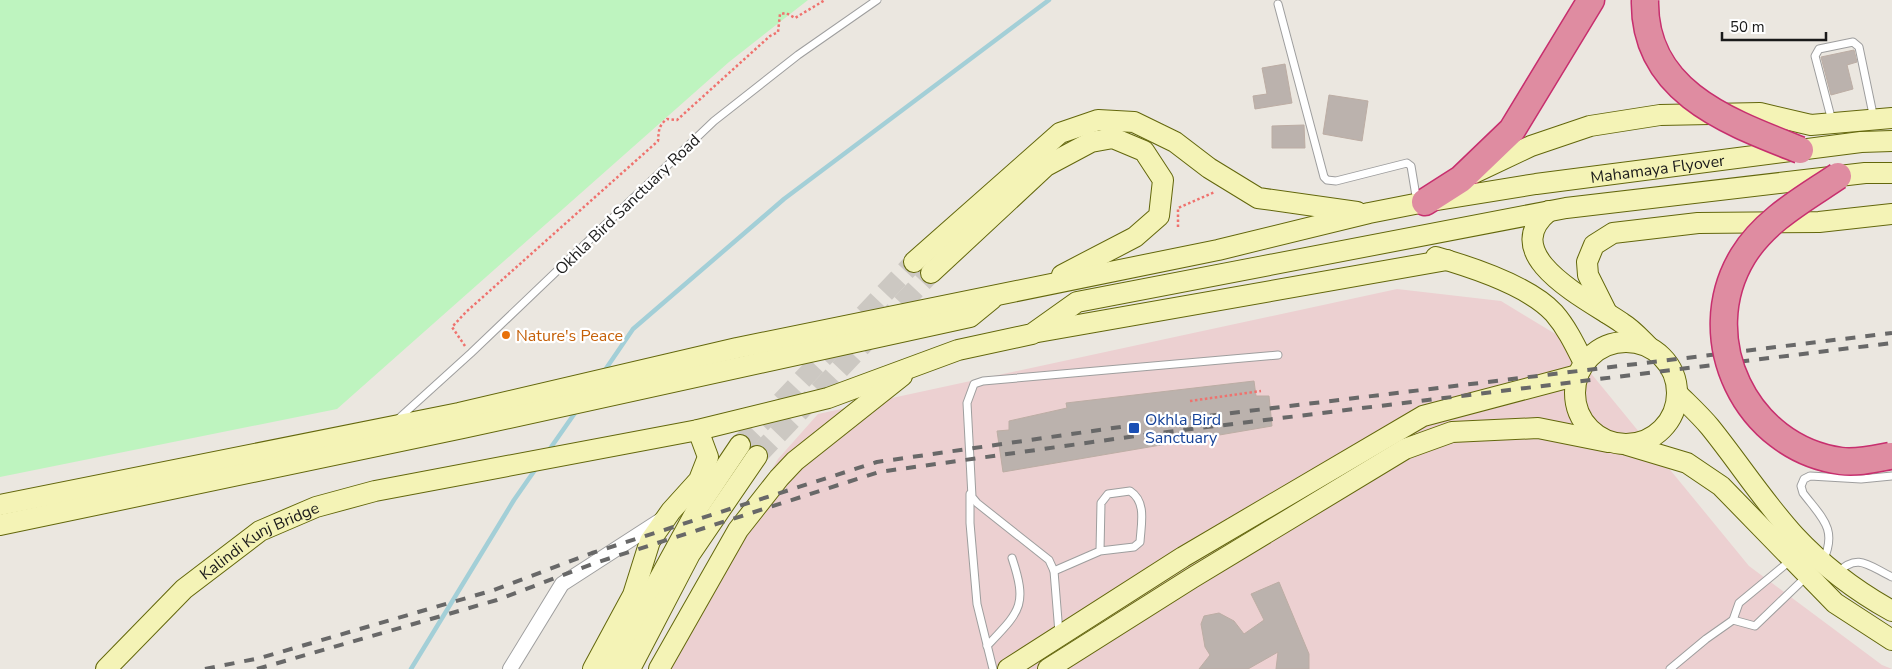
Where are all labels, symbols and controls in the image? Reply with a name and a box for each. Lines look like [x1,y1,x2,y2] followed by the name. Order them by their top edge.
[1722,10,1826,42] scale bar
[1730,17,1765,37] text: 50 m
[550,129,705,280] street label: Okhla Bird Sanctuary Road
[1589,150,1726,189] street label: Mahamaya Flyover
[516,325,623,347] place label: Nature's Peace
[500,329,512,341] marker: Nature's Peace
[1145,409,1221,449] place label: Okhla Bird Sanctuary
[1127,421,1141,435] marker: Okhla Bird Sanctuary
[195,497,323,585] street label: Kalindi Kunj Bridge

